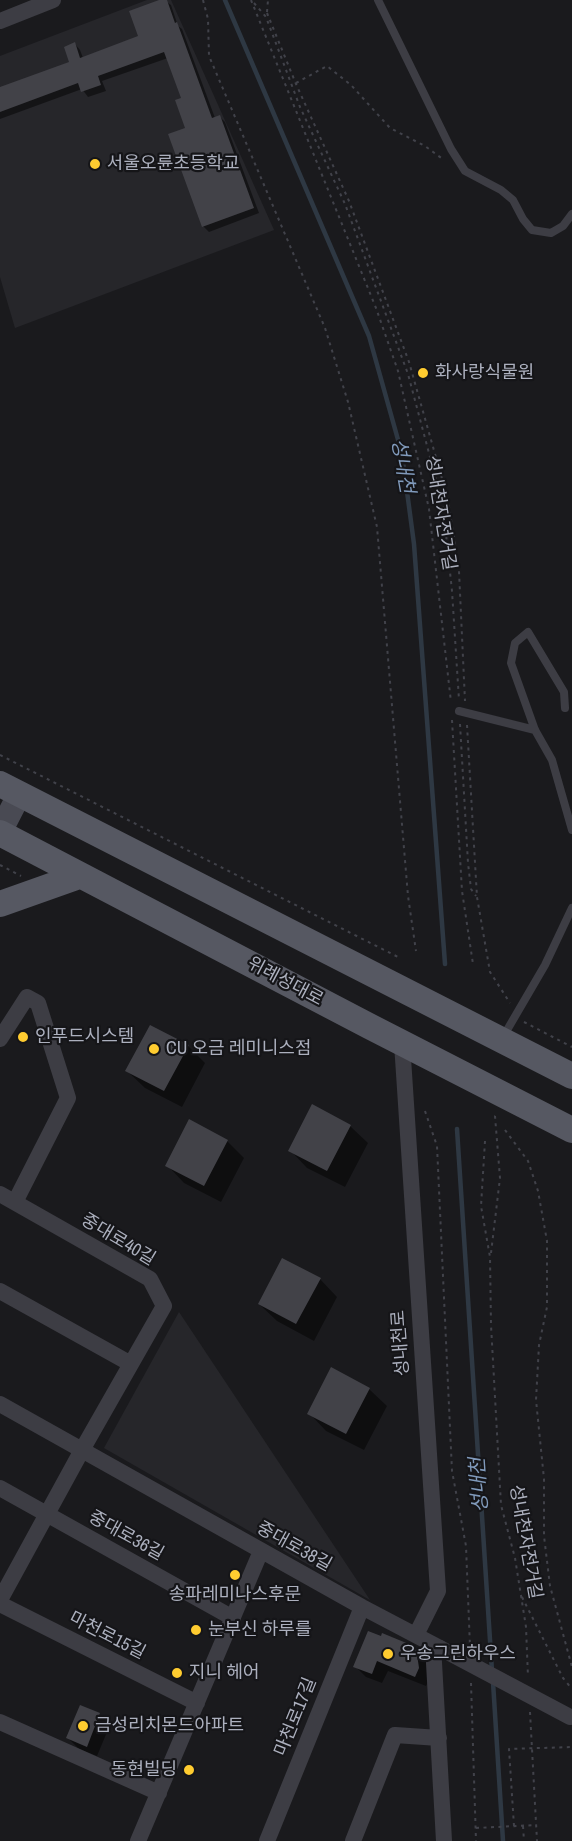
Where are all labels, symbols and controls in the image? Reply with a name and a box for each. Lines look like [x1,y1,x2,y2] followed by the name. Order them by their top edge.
[107,153,239,175] place label: 서울오륜초등학교
[88,157,102,171] marker: 서울오륜초등학교
[435,362,534,384] place label: 화사랑식물원
[416,366,430,380] marker: 화사랑식물원
[385,437,419,495] water label: 성내천
[420,454,460,572] street label: 성내천자전거길
[243,953,327,1011] street label: 위례성대로
[35,1026,134,1048] place label: 인푸드시스템
[16,1030,30,1044] marker: 인푸드시스템
[166,1038,311,1060] place label: CU 오금 레미니스점
[147,1042,161,1056] marker: CU 오금 레미니스점
[77,1209,159,1271] street label: 중대로40길
[388,1309,414,1377] street label: 성내천로
[466,1457,494,1513] water label: 성내천
[504,1483,546,1601] street label: 성내천자전거길
[85,1507,167,1565] street label: 중대로36길
[253,1518,335,1576] street label: 중대로38길
[228,1568,242,1582] marker: 송파레미나스후문
[169,1584,301,1606] place label: 송파레미나스후문
[65,1608,149,1664] street label: 마천로15길
[208,1619,311,1641] place label: 눈부신 하루를
[189,1623,203,1637] marker: 눈부신 하루를
[400,1643,516,1665] place label: 우송그린하우스
[381,1647,395,1661] marker: 우송그린하우스
[189,1662,259,1684] place label: 지니 헤어
[170,1666,184,1680] marker: 지니 헤어
[271,1675,321,1759] street label: 마천로17길
[95,1715,244,1737] place label: 금성리치몬드아파트
[76,1719,90,1733] marker: 금성리치몬드아파트
[111,1759,177,1781] place label: 동현빌딩
[182,1763,196,1777] marker: 동현빌딩

